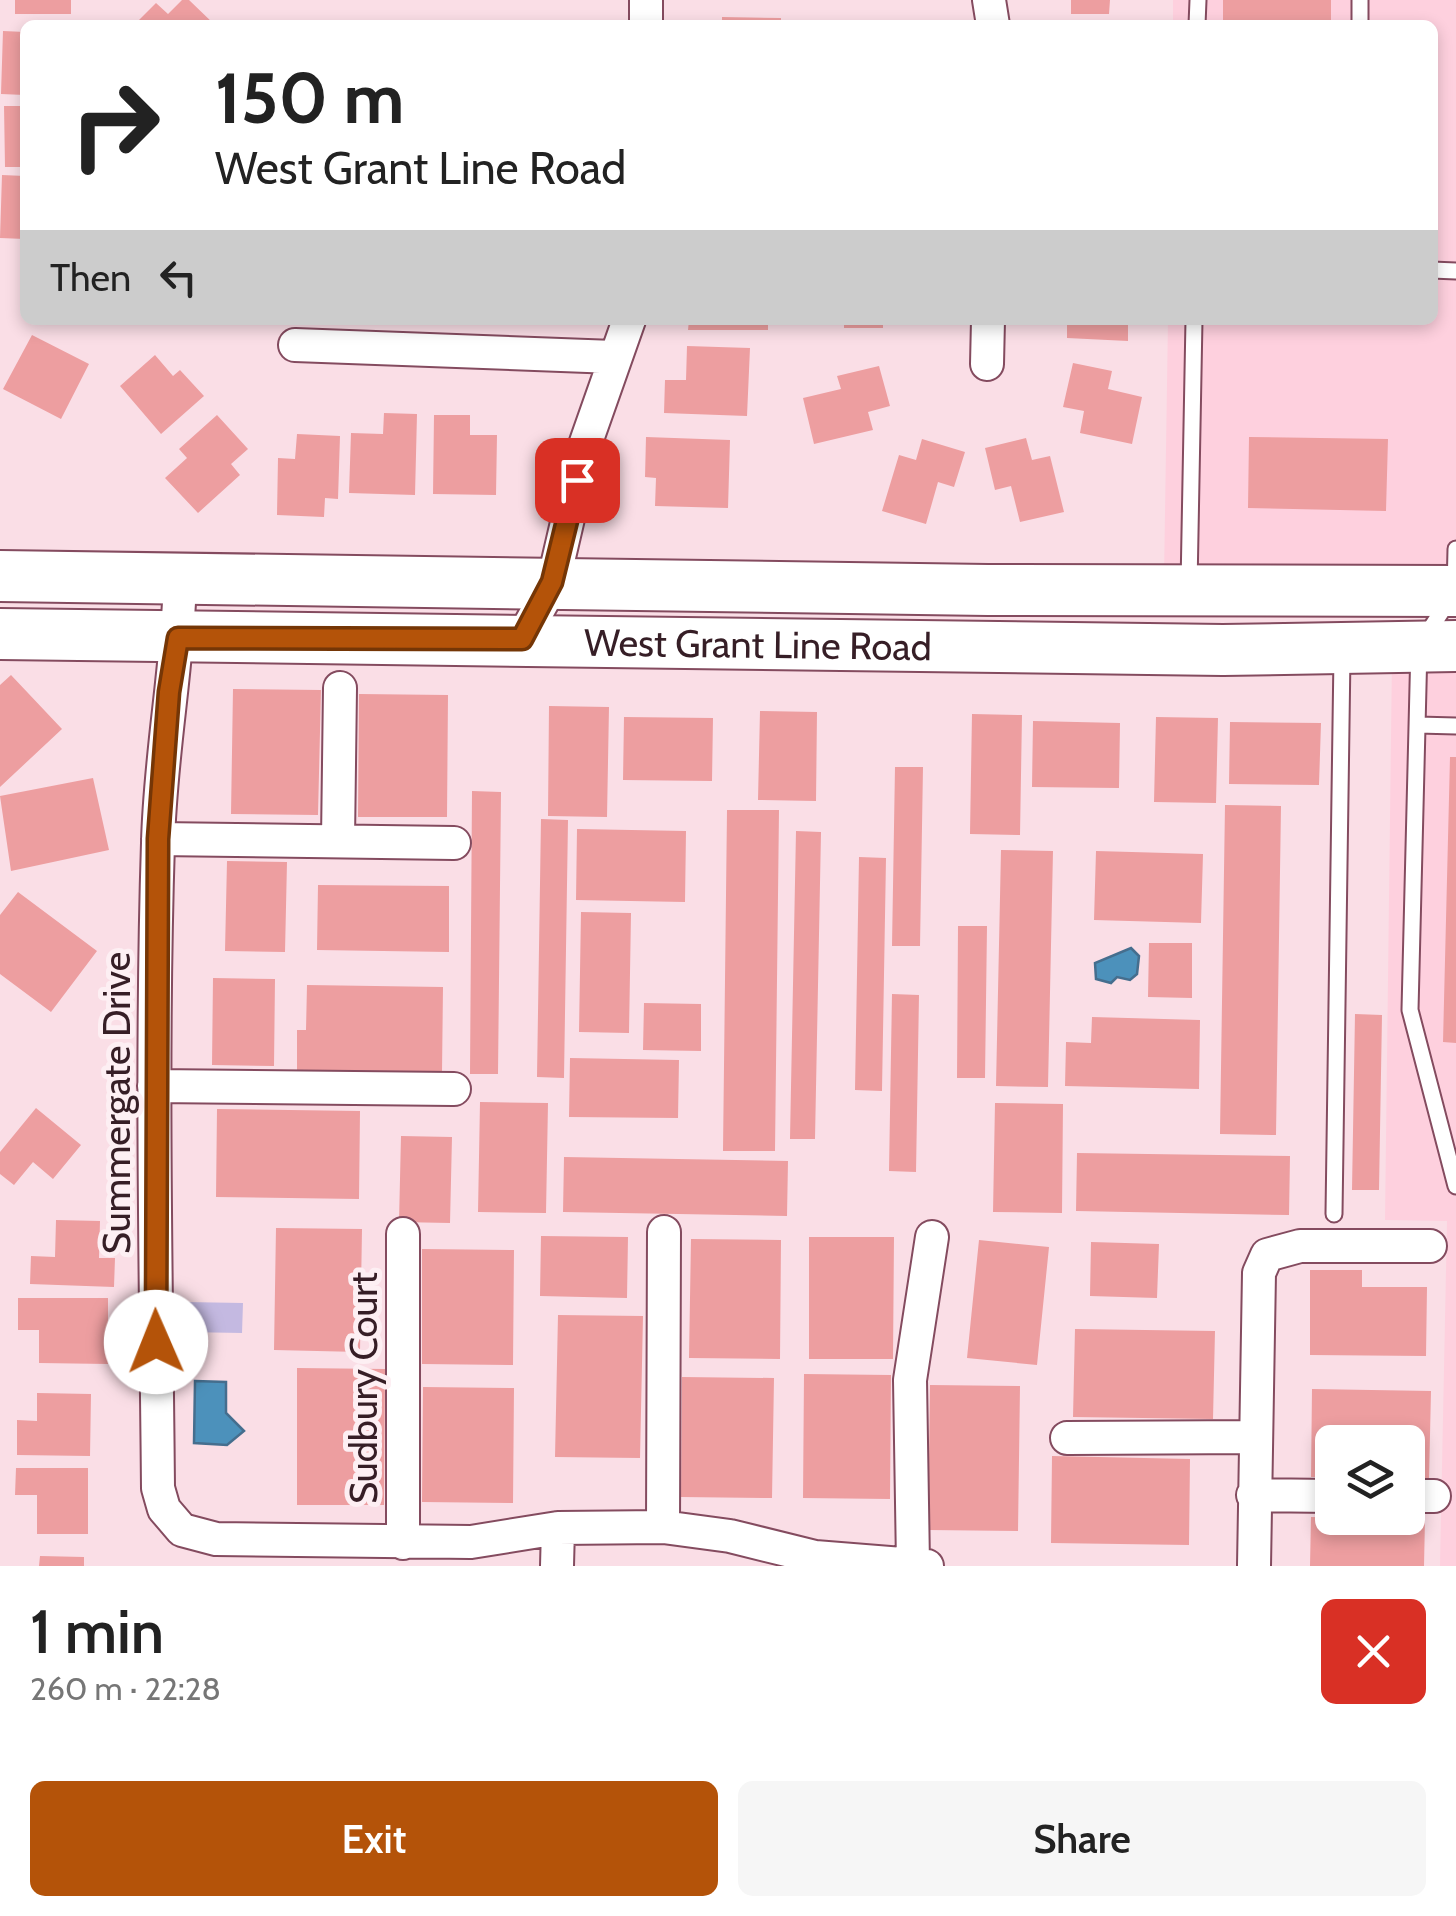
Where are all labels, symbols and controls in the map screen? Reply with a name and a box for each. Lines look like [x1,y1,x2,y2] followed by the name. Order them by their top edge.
[215,55,404,141] text: 150 m
[50,60,180,190] icon: right
[215,141,626,195] text: West Grant Line Road
[151,250,206,305] icon: left
[50,254,131,301] text: Then
[535,438,620,523] pin
[550,453,605,508] icon: arrive
[584,618,932,670] street label: West Grant Line Road
[93,952,140,1254] street label: Summergate Drive
[340,1272,387,1504] street label: Sudbury Court
[104,1290,208,1394] position arrow
[1315,1425,1425,1535] map controls
[1315,1425,1425,1535] button: layers
[30,1595,164,1668] text: 1 min
[1321,1599,1426,1704] button: close
[30,1669,221,1708] text: 260 m · 22:28
[30,1781,718,1896] button: Exit
[738,1781,1426,1896] button: Share

